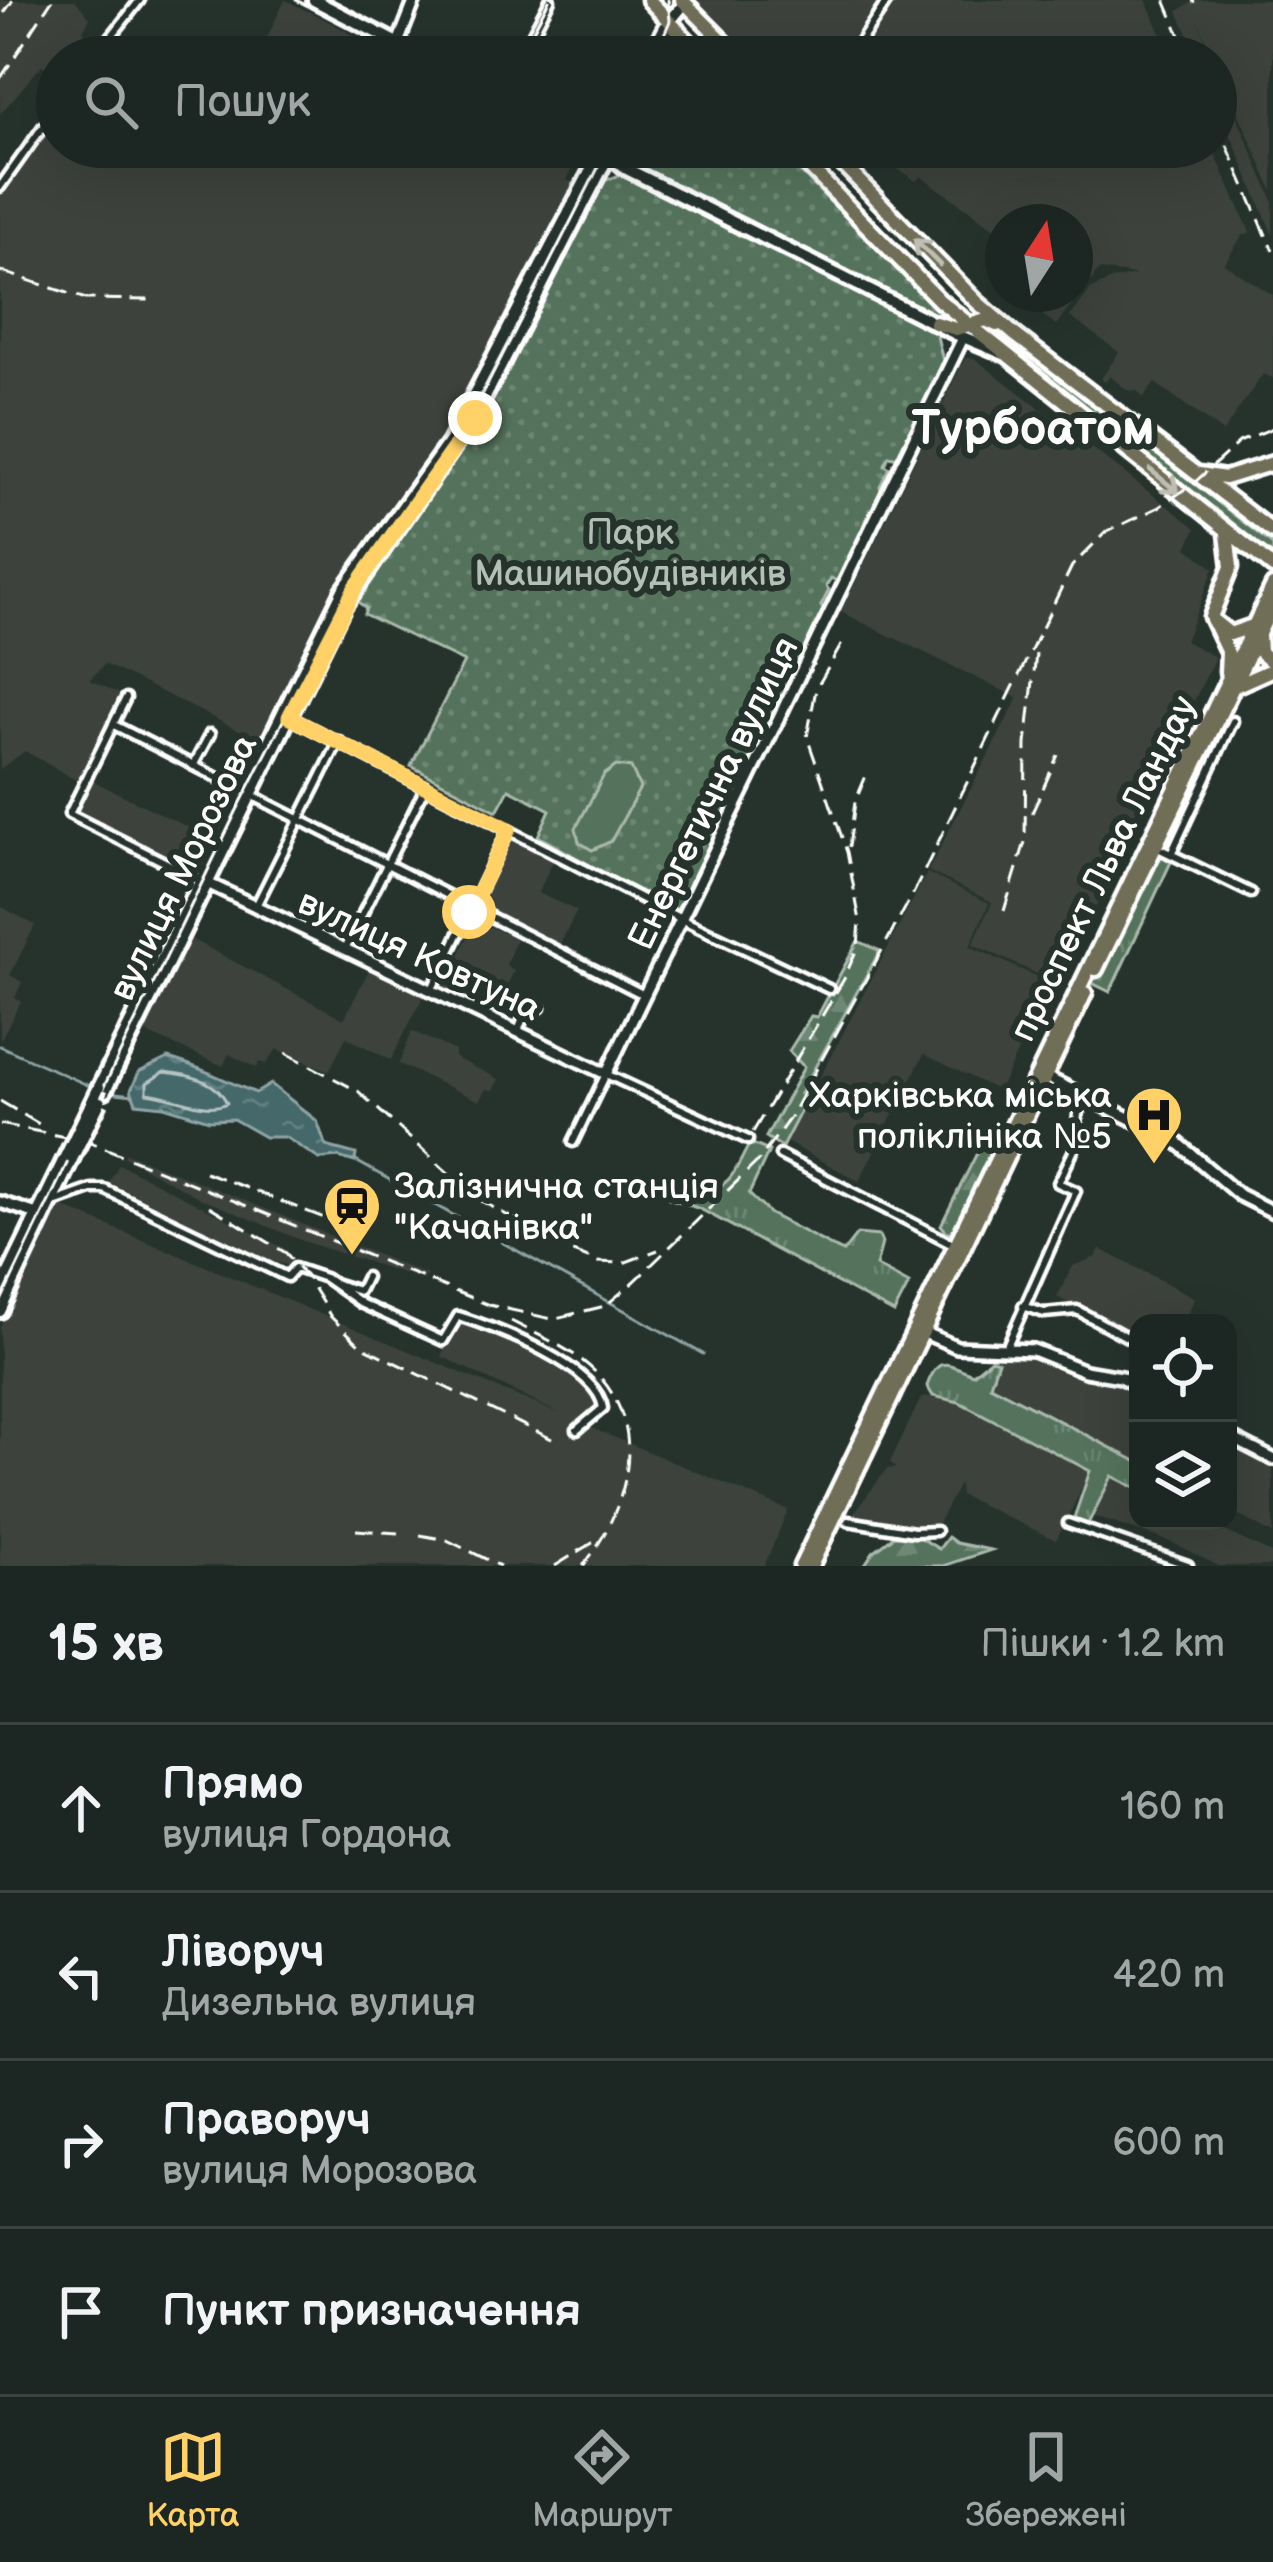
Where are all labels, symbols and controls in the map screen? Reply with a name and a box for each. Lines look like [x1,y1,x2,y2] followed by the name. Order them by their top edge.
[36,36,1237,168] search box
[78,69,144,135] icon: search
[174,75,311,130] text: Пошук
[985,204,1093,312] north arrow
[913,238,942,266] one-way arrow
[448,391,502,445] route end
[912,401,1154,458] district label: Турбоатом
[1147,467,1179,494] one-way arrow
[474,512,786,596] park label: Парк Машинобудівників
[620,631,809,957] street label: Енергетична вулиця
[1002,689,1207,1049] street label: проспект Льва Ландау
[101,728,267,1008] street label: вулиця Морозова
[291,881,547,1031] street label: вулиця Ковтуна
[442,885,496,939] route start
[809,1075,1112,1159] place label: Харківська міська поліклініка №5
[1123,1084,1185,1166] hospital icon: Харківська міська поліклініка №5
[394,1166,719,1250] place label: Залізнична станція "Качанівка"
[321,1175,383,1257] station icon: Залізнична станція "Качанівка"
[1129,1314,1237,1530] map controls
[1129,1314,1237,1422] button: locate
[1129,1422,1237,1530] button: layers
[48,1614,164,1675] text: 15 хв
[981,1621,1225,1668] text: Пішки · 1.2 km
[162,1757,303,1812] text: Прямо
[48,1775,114,1841] icon: ahead
[1120,1784,1225,1831] text: 160 m
[162,1812,451,1859] text: вулиця Гордона
[162,1925,325,1980] text: Ліворуч
[48,1943,114,2009] icon: left
[1112,1952,1225,1999] text: 420 m
[162,1980,476,2027] text: Дизельна вулиця
[162,2093,371,2148] text: Праворуч
[48,2111,114,2177] icon: right
[1113,2120,1225,2167] text: 600 m
[162,2148,477,2195] text: вулиця Морозова
[48,2279,114,2345] icon: arrive
[162,2284,581,2339] text: Пункт призначення
[146,2424,239,2536] tab: Карта
[532,2424,673,2536] tab: Маршрут
[966,2424,1127,2536] tab: Збережені

